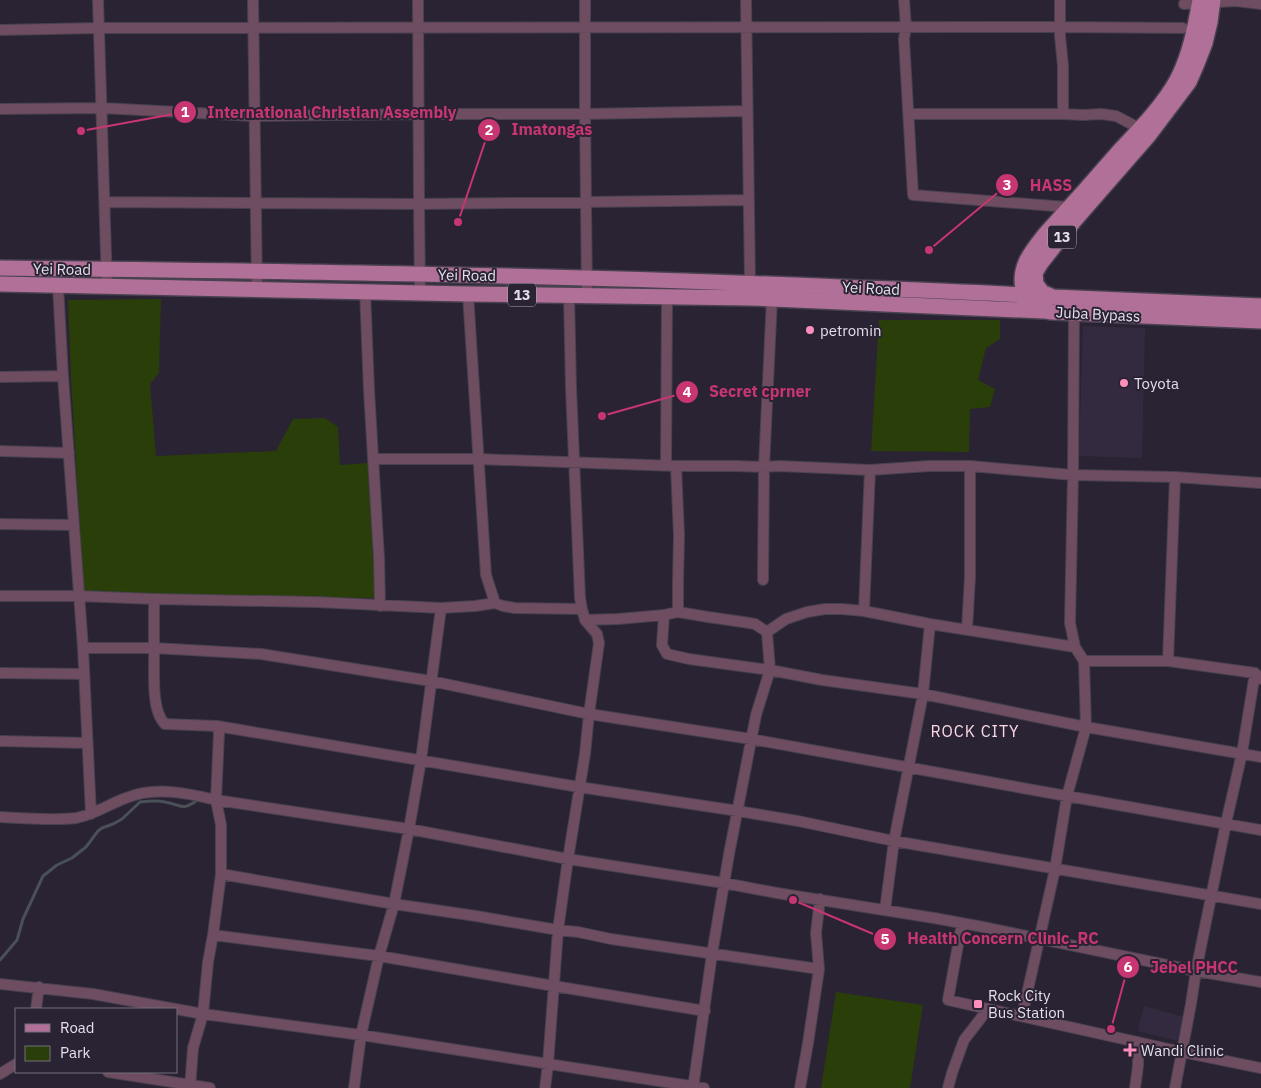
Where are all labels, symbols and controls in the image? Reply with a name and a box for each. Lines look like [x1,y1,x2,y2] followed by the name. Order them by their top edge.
[172,97,466,128] callout: International Christian Assembly
[180,102,190,121] text: 1
[208,102,457,122] text: International Christian Assembly
[476,114,602,145] callout: Imatongas
[512,119,592,139] text: Imatongas
[484,120,494,139] text: 2
[995,170,1082,201] callout: HASS
[1002,175,1012,194] text: 3
[1030,175,1072,195] text: HASS
[1048,226,1076,248] road number: 13
[33,259,91,279] street label: Yei Road
[438,265,496,285] street label: Yei Road
[841,277,901,299] street label: Yei Road
[508,284,536,306] road number: 13
[1055,302,1141,326] street label: Juba Bypass
[820,321,881,340] place label: petromin
[804,324,816,336] marker: petromin
[1134,374,1179,393] place label: Toyota
[674,376,821,407] callout: Secret cprner
[1118,377,1130,389] marker: Toyota
[709,381,812,401] text: Secret cprner
[682,382,692,401] text: 4
[930,721,1020,741] district label: ROCK CITY
[872,923,1108,954] callout: Health Concern Clinic_RC
[907,928,1099,948] text: Health Concern Clinic_RC
[880,929,890,948] text: 5
[1115,952,1248,983] callout: Jebel PHCC
[1123,957,1133,976] text: 6
[1150,957,1238,977] text: Jebel PHCC
[988,986,1065,1022] place label: Rock City Bus Station
[972,998,984,1010] marker: Rock City Bus Station
[15,1008,178,1073] legend
[60,1018,95,1037] text: Road
[1141,1041,1224,1060] place label: Wandi Clinic
[60,1043,90,1062] text: Park
[1123,1043,1137,1057] marker: Wandi Clinic

